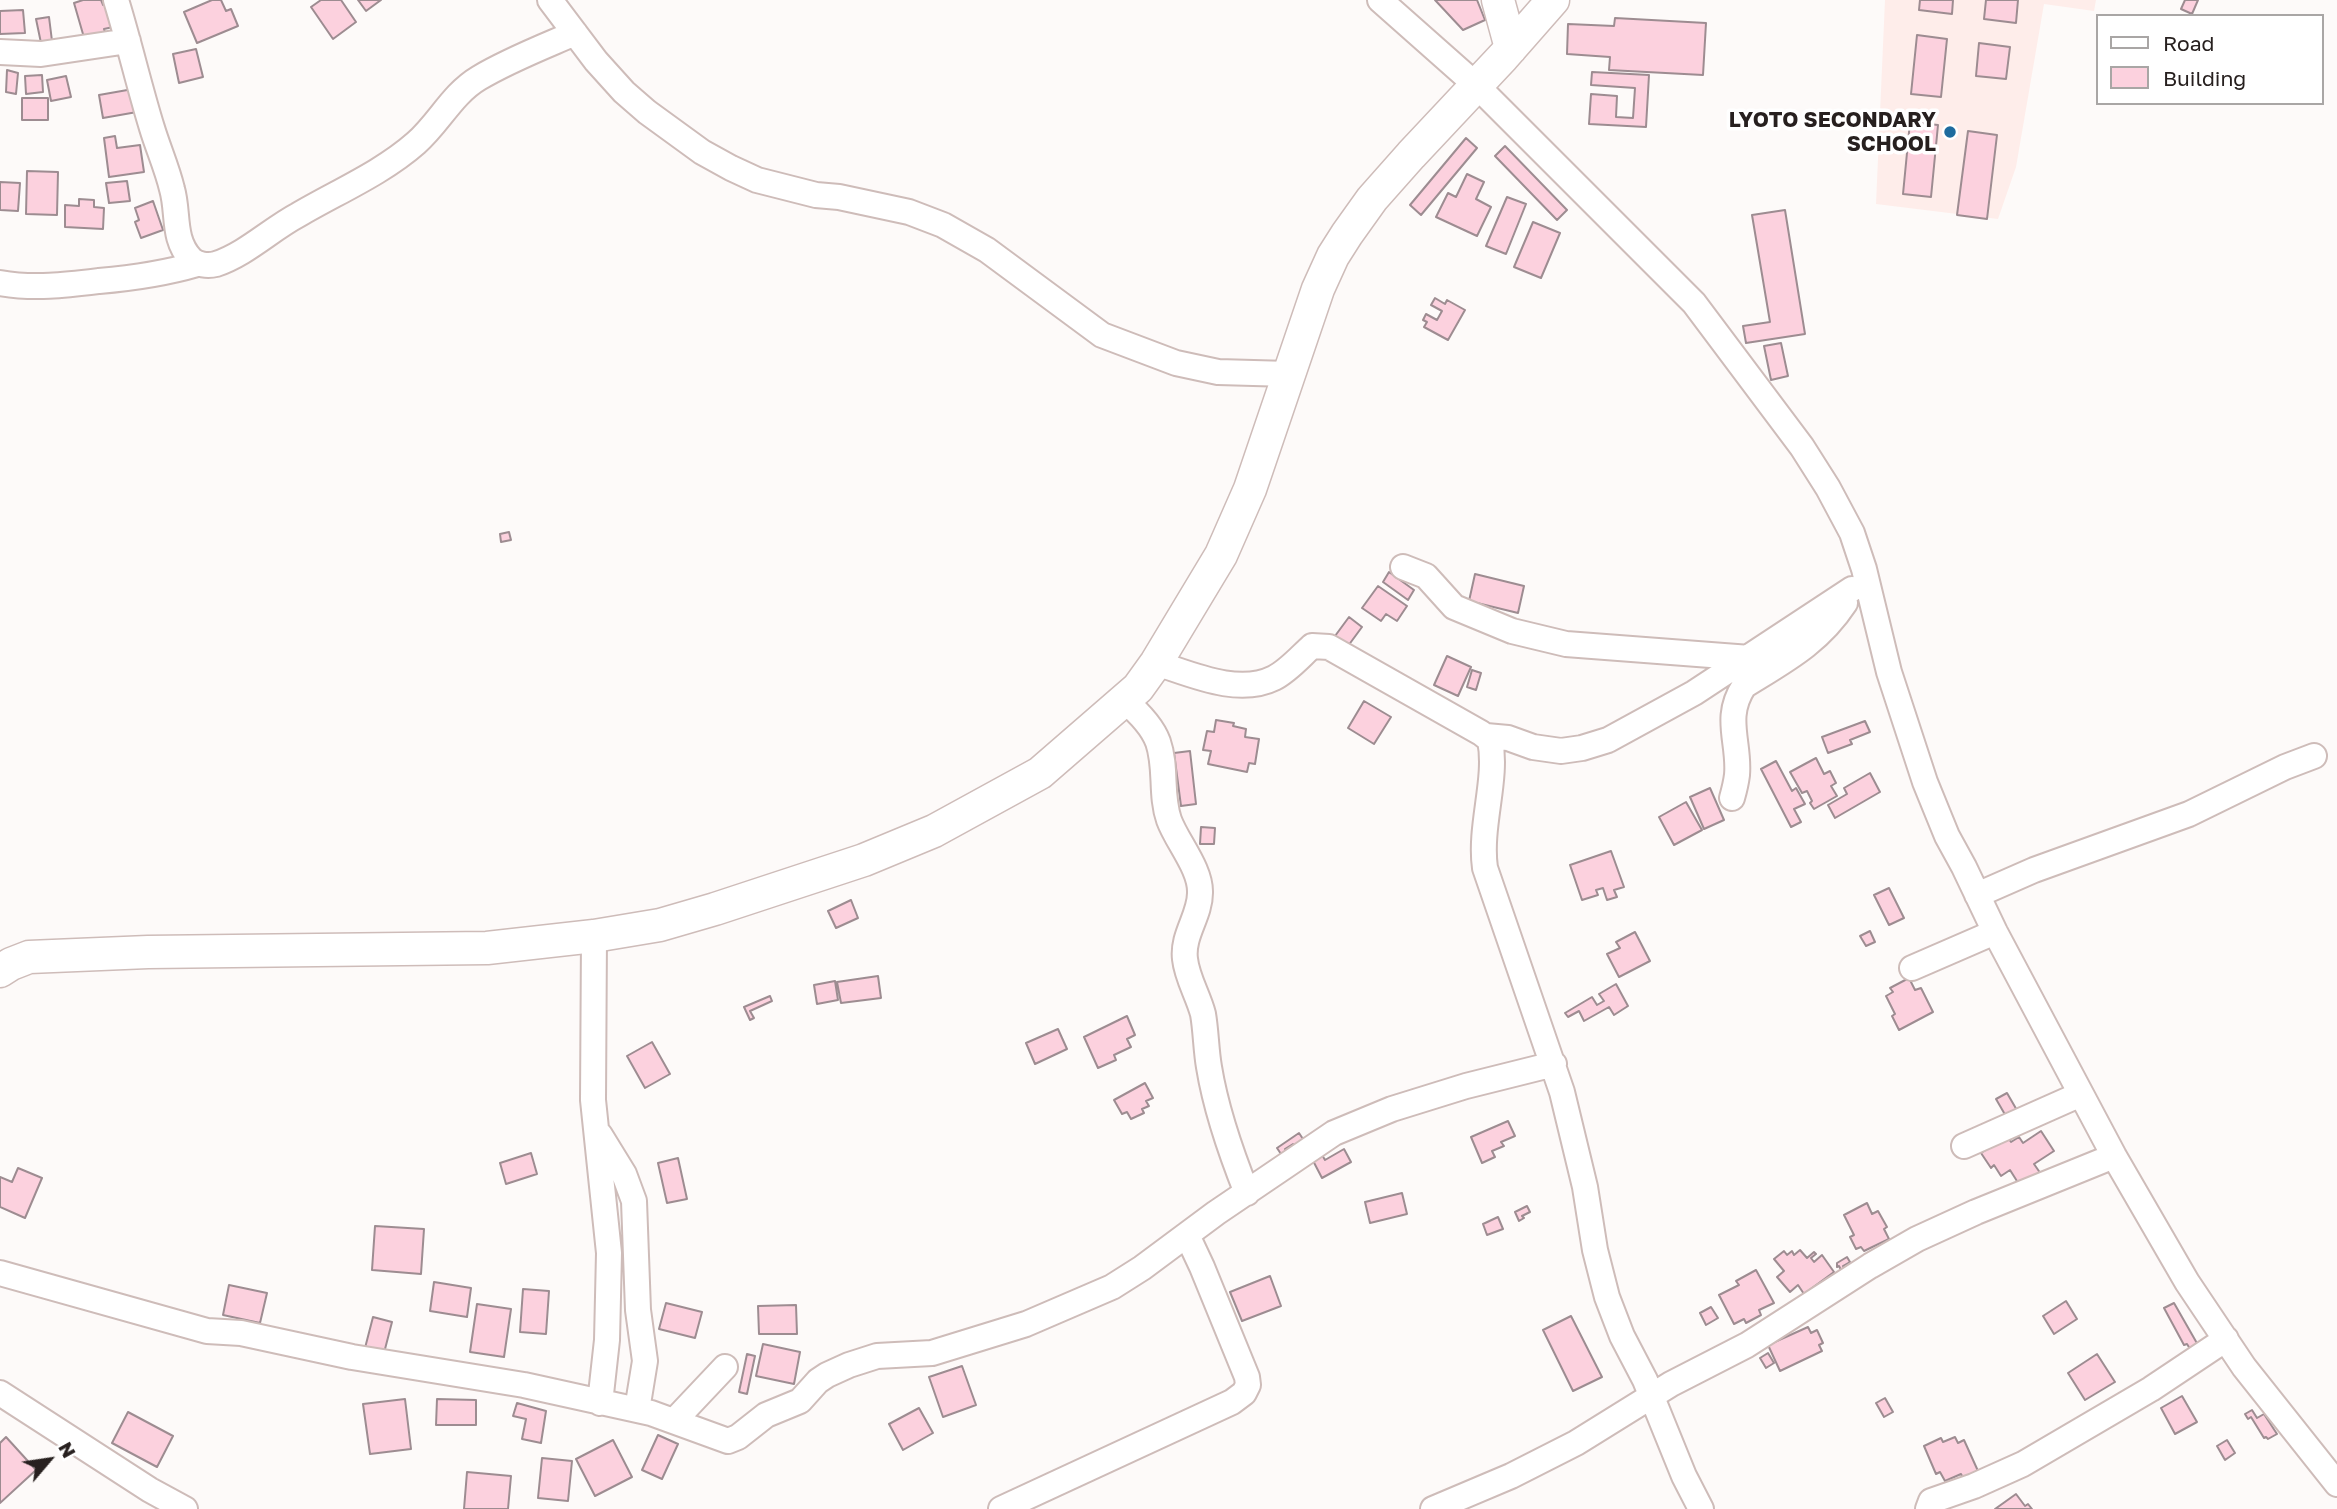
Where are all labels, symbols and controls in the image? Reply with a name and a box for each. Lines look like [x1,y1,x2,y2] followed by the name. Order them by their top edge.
[2096,14,2323,105] legend
[2163,30,2214,56] text: Road
[2163,65,2246,91] text: Building
[1729,107,1936,157] place label: LYOTO SECONDARY SCHOOL
[1942,124,1958,140] marker: LYOTO SECONDARY SCHOOL
[14,1425,84,1495] north arrow
[54,1438,81,1461] text: N

